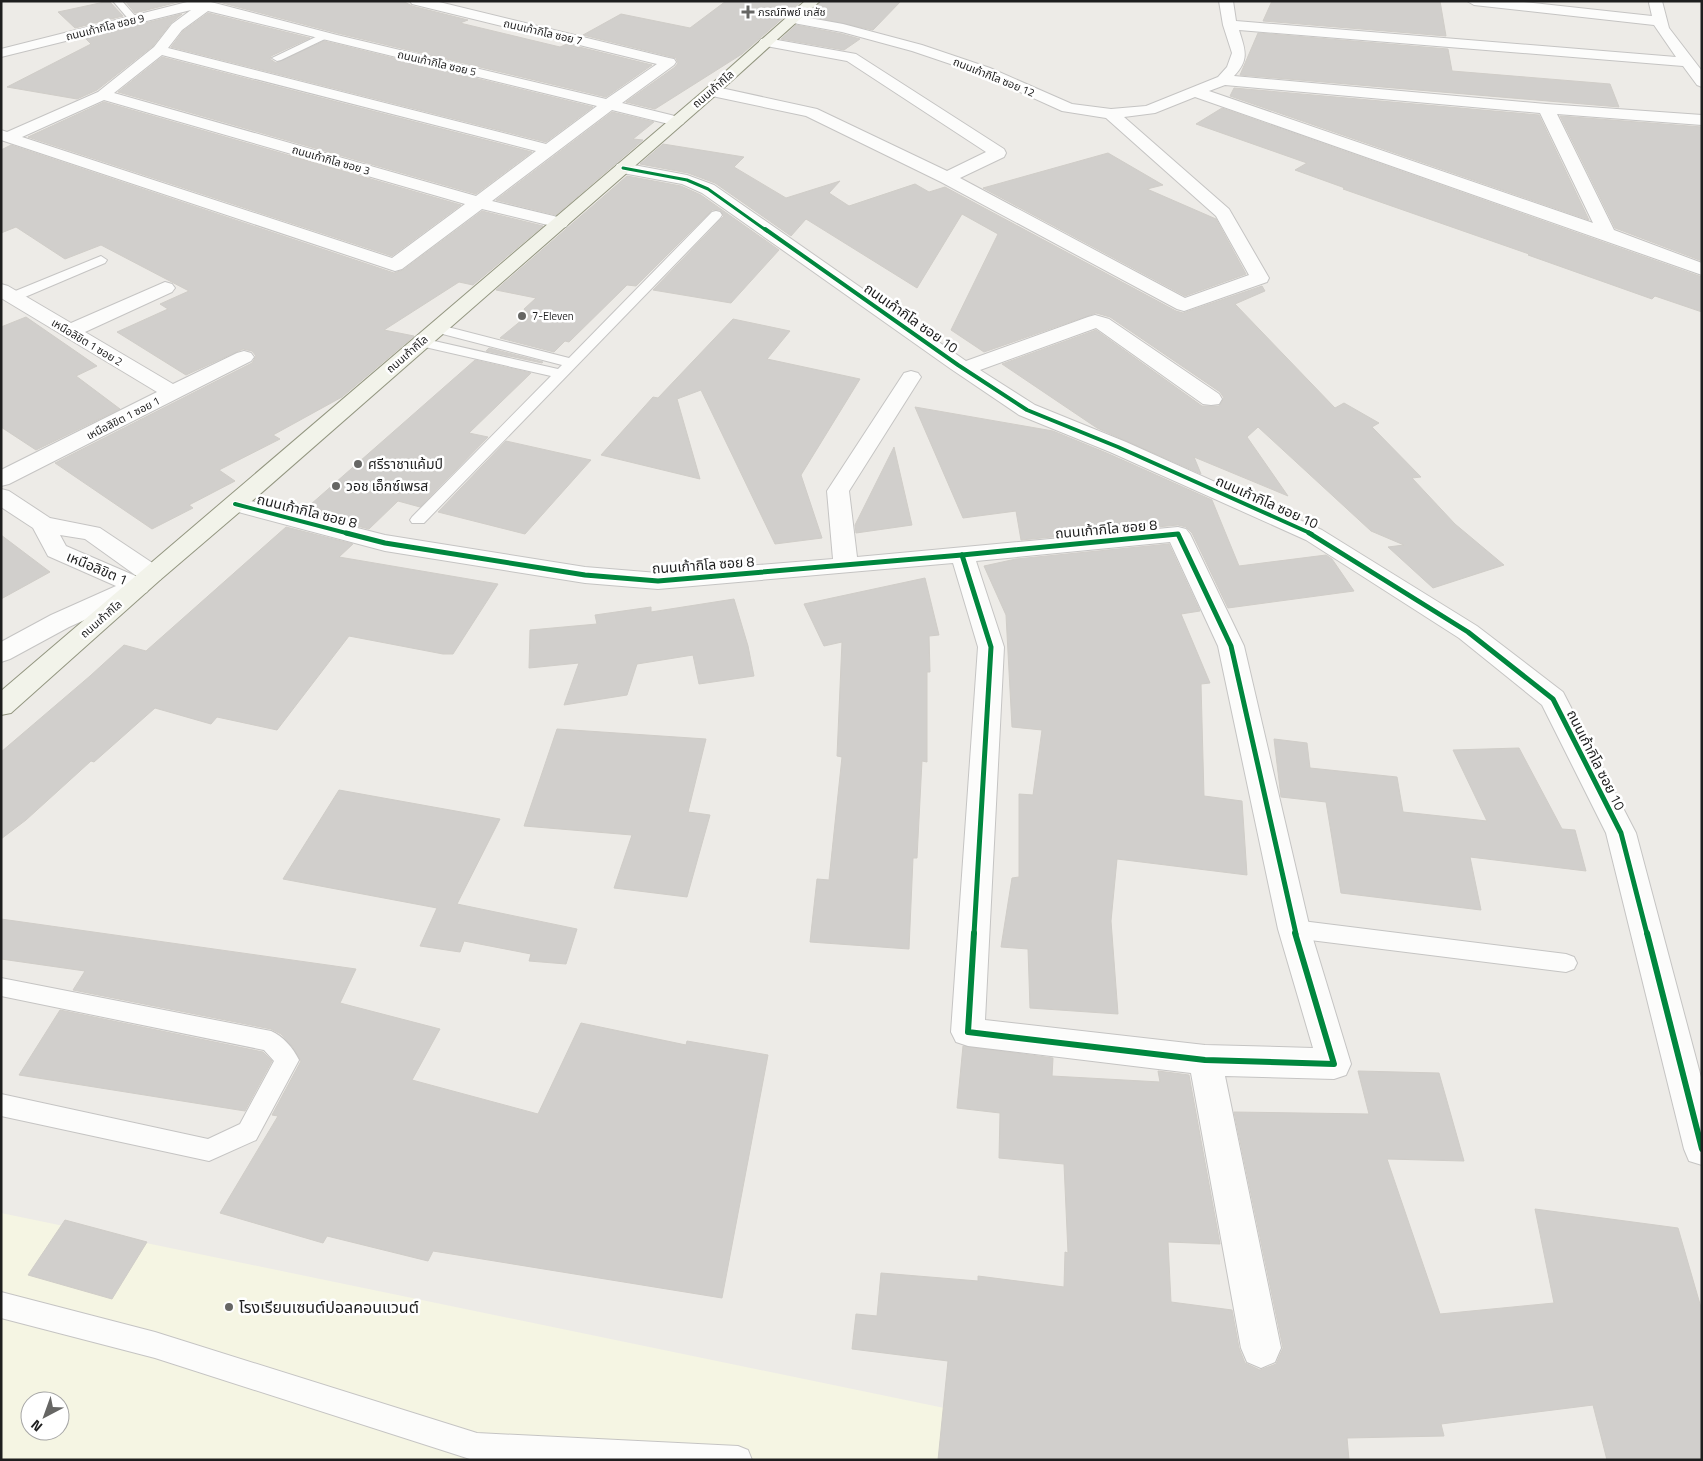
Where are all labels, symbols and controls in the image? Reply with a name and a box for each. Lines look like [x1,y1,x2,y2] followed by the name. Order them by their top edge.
[758,4,826,20] place label: ภรณ์ทิพย์ เภสัช
[742,6,754,18] marker: ภรณ์ทิพย์ เภสัช
[64,9,146,45] street label: ถนนเก้ากิโล ซอย 9
[502,15,584,49] street label: ถนนเก้ากิโล ซอย 7
[396,46,478,80] street label: ถนนเก้ากิโล ซอย 5
[951,53,1037,101] street label: ถนนเก้ากิโล ซอย 12
[689,66,737,112] street label: ถนนเก้ากิโล
[290,141,372,179] street label: ถนนเก้ากิโล ซอย 3
[860,277,963,358] street label: ถนนเก้ากิโล ซอย 10
[532,308,574,324] place label: 7-Eleven
[516,310,528,322] marker: 7-Eleven
[48,314,126,370] street label: เหนือลิขิต 1 ซอย 2
[383,331,431,377] street label: ถนนเก้ากิโล
[83,393,163,443] street label: เหนือลิขิต 1 ซอย 1
[368,453,443,474] place label: ศรีราชาแค้มป์
[352,458,364,470] marker: ศรีราชาแค้มป์
[1213,470,1322,534] street label: ถนนเก้ากิโล ซอย 10
[346,475,428,496] place label: วอช เอ็กซ์เพรส
[330,480,342,492] marker: วอช เอ็กซ์เพรส
[255,488,360,533] street label: ถนนเก้ากิโล ซอย 8
[1054,514,1158,543] street label: ถนนเก้ากิโล ซอย 8
[63,545,131,590] street label: เหนือลิขิต 1
[651,550,755,579] street label: ถนนเก้ากิโล ซอย 8
[77,596,125,642] street label: ถนนเก้ากิโล
[1562,706,1631,814] street label: ถนนเก้ากิโล ซอย 10
[239,1295,419,1319] place label: โรงเรียนเซนต์ปอลคอนแวนต์
[223,1301,235,1313] marker: โรงเรียนเซนต์ปอลคอนแวนต์
[20,1391,70,1441] north arrow
[26,1415,47,1437] text: N

